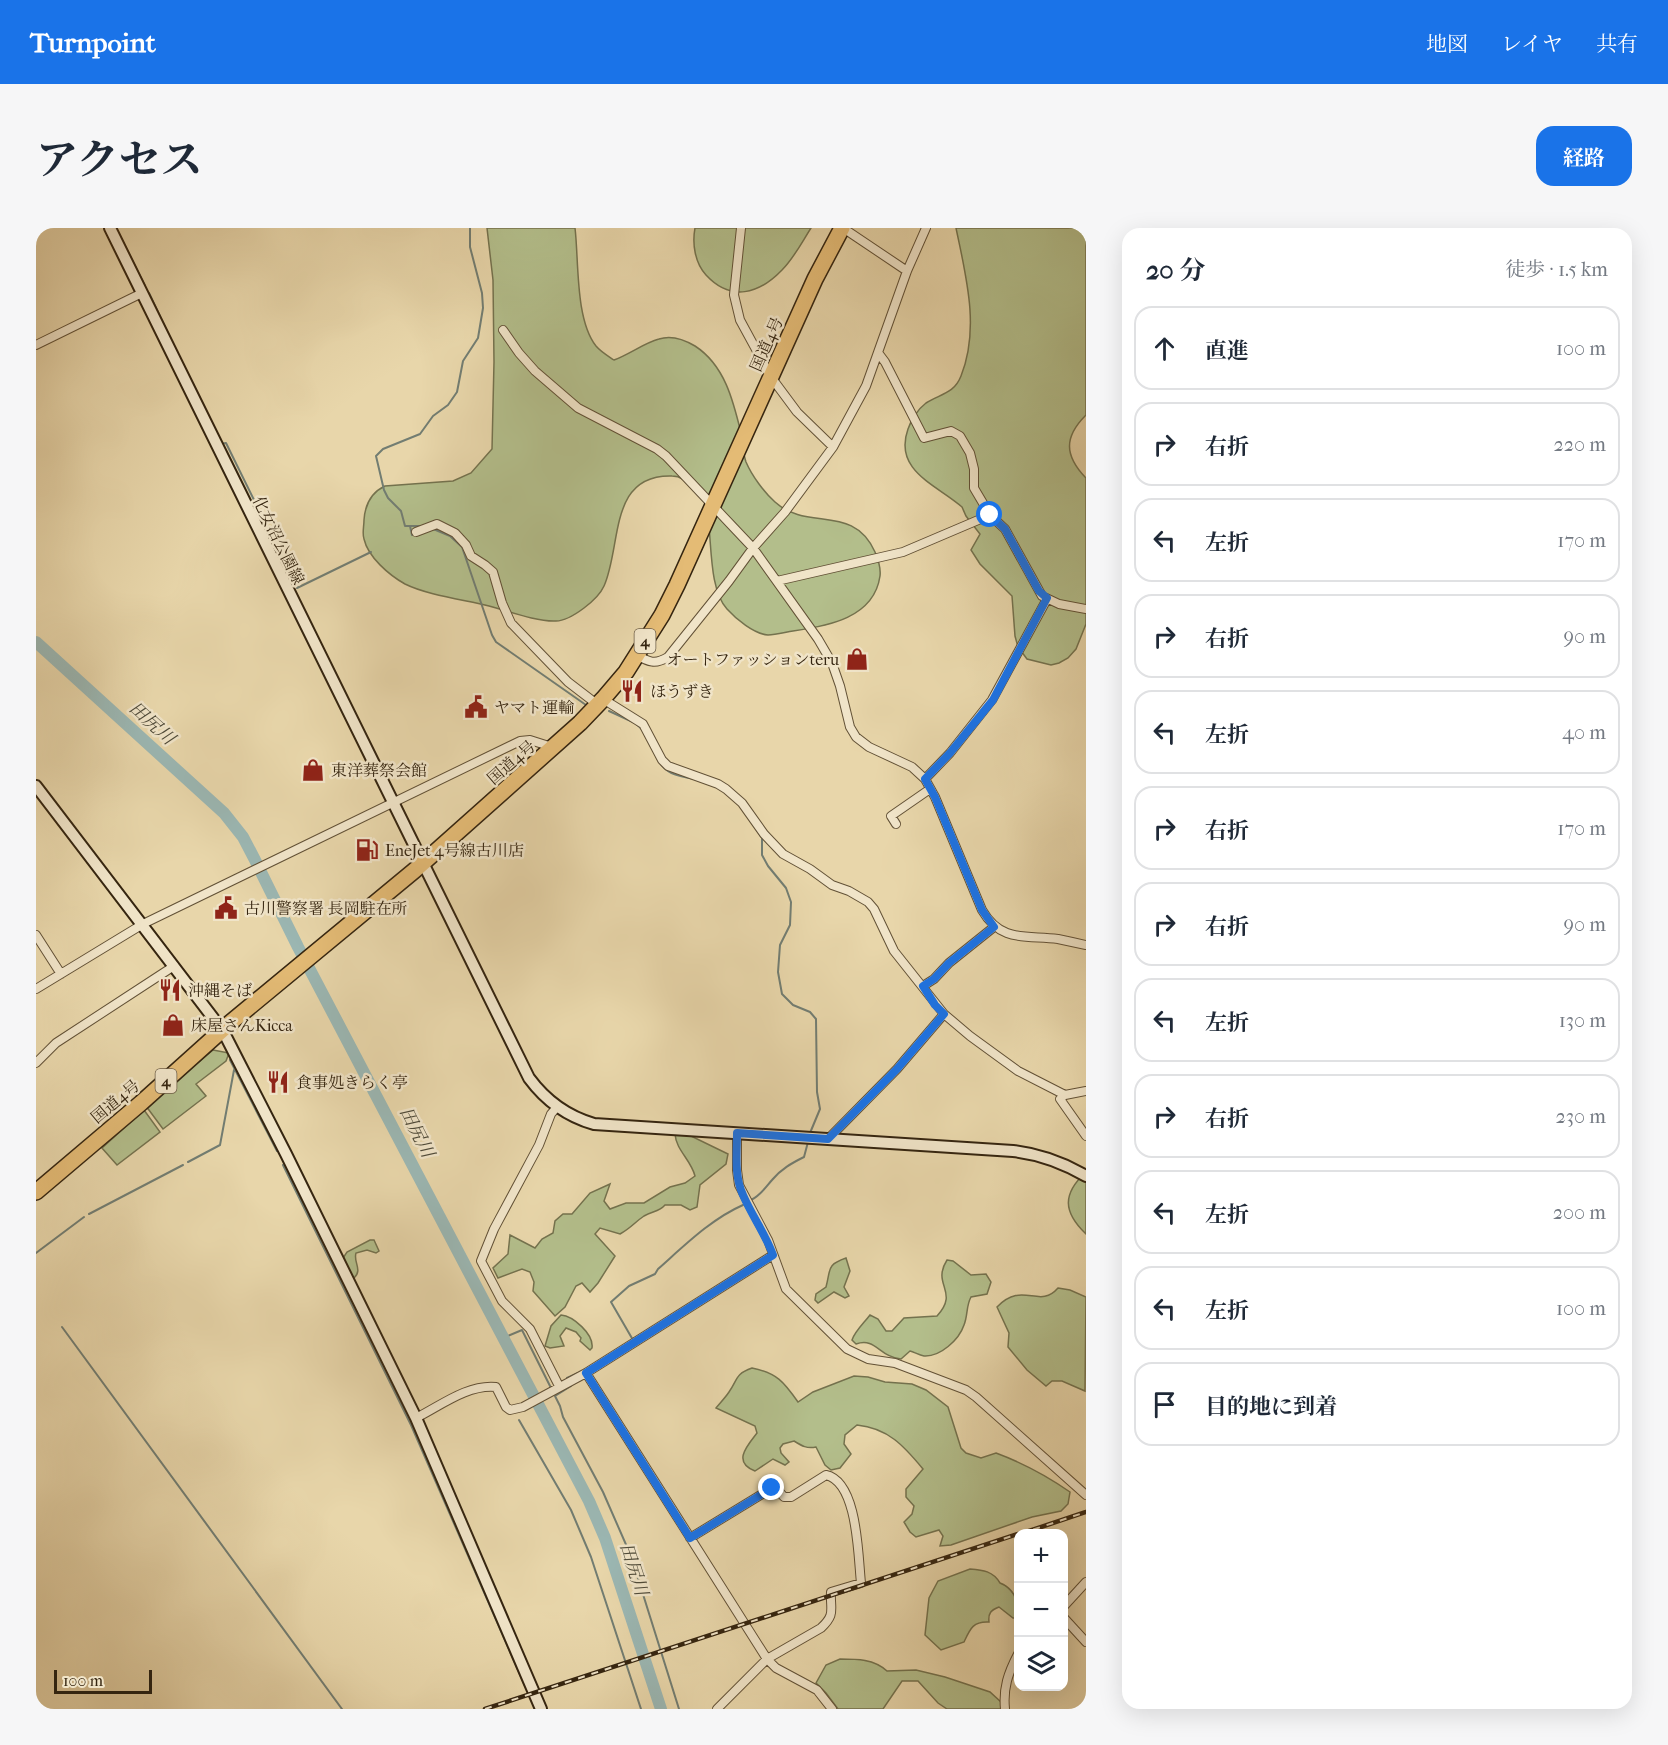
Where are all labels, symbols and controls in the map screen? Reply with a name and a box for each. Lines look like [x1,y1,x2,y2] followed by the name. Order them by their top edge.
[30,26,156,59] text: Turnpoint
[1426,32,1468,56] text: 地図
[1501,32,1563,56] text: レイヤ
[1596,32,1638,56] text: 共有
[1536,126,1632,186] button: 経路
[36,136,203,185] text: アクセス
[1146,255,1205,286] text: 20 分
[1505,258,1608,281] text: 徒歩 · 1.5 km
[746,314,787,374] street label: 国道4号
[1148,332,1181,365] icon: ahead
[1556,337,1606,360] text: 100 m
[1205,338,1249,364] text: 直進
[1148,428,1181,461] icon: right
[1553,433,1606,456] text: 220 m
[1205,434,1249,460] text: 右折
[249,493,308,588] street label: 化女沼公園線
[976,501,1002,527] route start
[1148,524,1181,557] icon: left
[1557,529,1606,552] text: 170 m
[1205,530,1249,556] text: 左折
[1148,620,1181,653] icon: right
[1564,625,1606,648] text: 90 m
[1205,626,1249,652] text: 右折
[634,629,656,653] road number: 4
[844,646,870,672] shop icon: オートファッションteru
[667,650,839,669] place label: オートファッションteru
[619,678,645,704] restaurant icon: ほうずき
[650,682,714,701] place label: ほうずき
[463,694,489,720] public building icon: ヤマト運輸
[125,698,180,751] water label: 田尻川
[494,698,574,717] place label: ヤマト運輸
[1148,716,1181,749] icon: left
[1562,721,1606,744] text: 40 m
[1205,722,1249,748] text: 左折
[483,736,539,788] street label: 国道4号
[300,757,326,783] shop icon: 東洋葬祭会館
[331,761,427,780] place label: 東洋葬祭会館
[1148,812,1181,845] icon: right
[1557,817,1606,840] text: 170 m
[1205,818,1249,844] text: 右折
[354,837,380,863] fuel station icon: EneJet 4号線古川店
[385,841,524,860] place label: EneJet 4号線古川店
[213,895,239,921] public building icon: 古川警察署 長岡駐在所
[244,899,407,918] place label: 古川警察署 長岡駐在所
[1148,908,1181,941] icon: right
[1564,913,1606,936] text: 90 m
[1205,914,1249,940] text: 右折
[157,977,183,1003] restaurant icon: 沖縄そば
[188,981,252,1000] place label: 沖縄そば
[1148,1004,1181,1037] icon: left
[1559,1009,1606,1032] text: 130 m
[1205,1010,1249,1036] text: 左折
[160,1012,186,1038] shop icon: 床屋さんKicca
[191,1016,293,1035] place label: 床屋さんKicca
[156,1069,176,1093] road number: 4
[265,1069,291,1095] restaurant icon: 食事処きらく亭
[296,1073,408,1092] place label: 食事処きらく亭
[87,1076,143,1127] street label: 国道4号
[1148,1100,1181,1133] icon: right
[395,1103,439,1163] water label: 田尻川
[1556,1105,1606,1128] text: 230 m
[1205,1106,1249,1132] text: 右折
[1148,1196,1181,1229] icon: left
[1553,1201,1606,1224] text: 200 m
[1205,1202,1249,1228] text: 左折
[1148,1292,1181,1325] icon: left
[1556,1297,1606,1320] text: 100 m
[1205,1298,1249,1324] text: 左折
[1148,1388,1181,1421] icon: arrive
[1205,1394,1337,1420] text: 目的地に到着
[758,1474,784,1500] route end
[1014,1529,1068,1691] map controls
[1014,1529,1068,1583] button: +
[615,1540,652,1600] water label: 田尻川
[1014,1583,1068,1637] button: −
[1014,1637,1068,1691] button: layers
[54,1667,152,1694] scale bar
[63,1671,103,1690] text: 100 m

